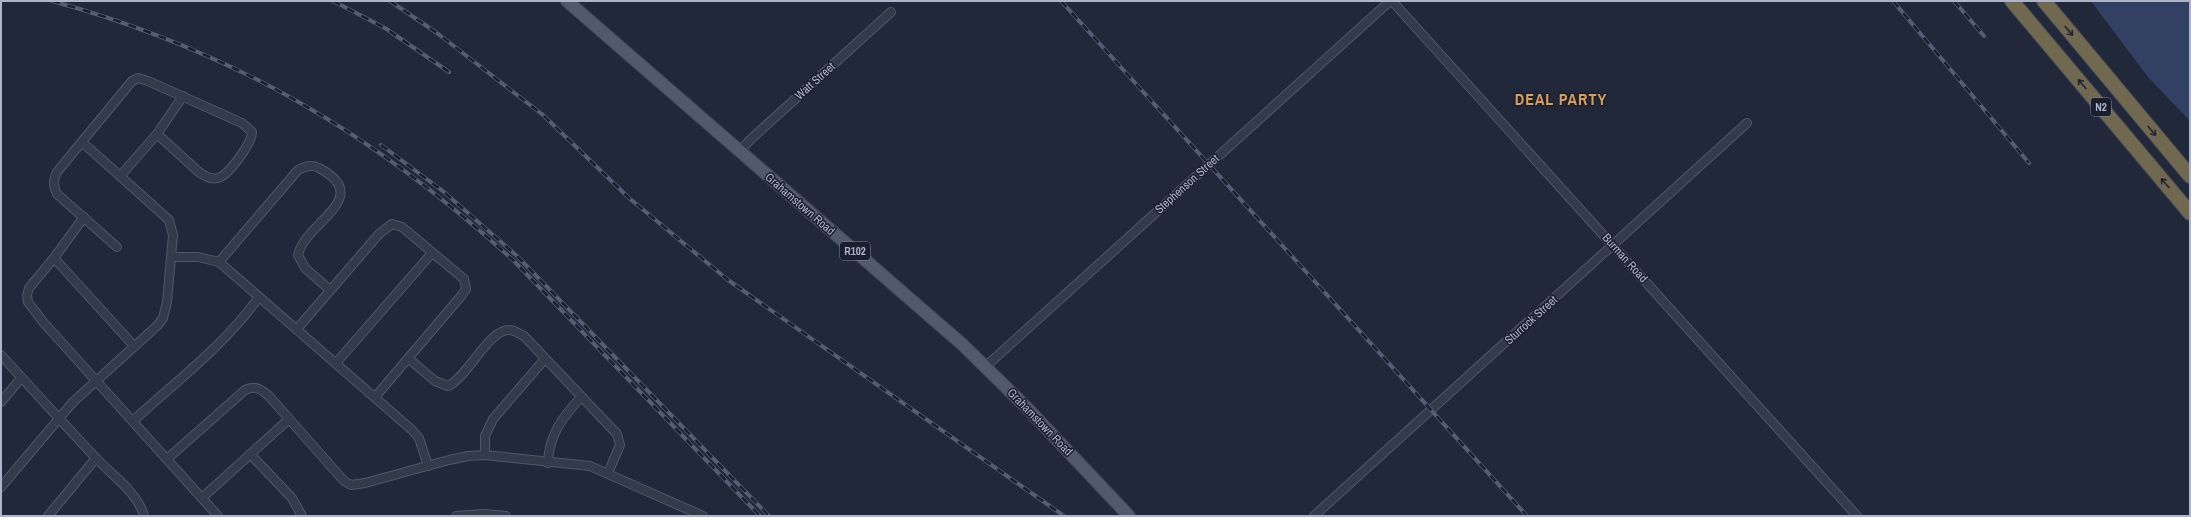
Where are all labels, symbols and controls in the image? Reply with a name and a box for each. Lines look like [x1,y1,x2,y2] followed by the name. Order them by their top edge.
[2064,26,2073,36] one-way arrow
[791,59,839,103] street label: Watt Street
[2077,78,2086,89] one-way arrow
[1515,88,1607,110] district label: DEAL PARTY
[2091,98,2111,116] road number: N2
[2148,125,2157,136] one-way arrow
[1151,151,1223,217] street label: Stephenson Street
[762,169,838,239] street label: Grahamstown Road
[2160,178,2169,189] one-way arrow
[1599,230,1651,286] street label: Burman Road
[840,242,870,260] road number: R102
[1501,292,1561,348] street label: Sturrock Street
[1004,385,1076,459] street label: Grahamstown Road

